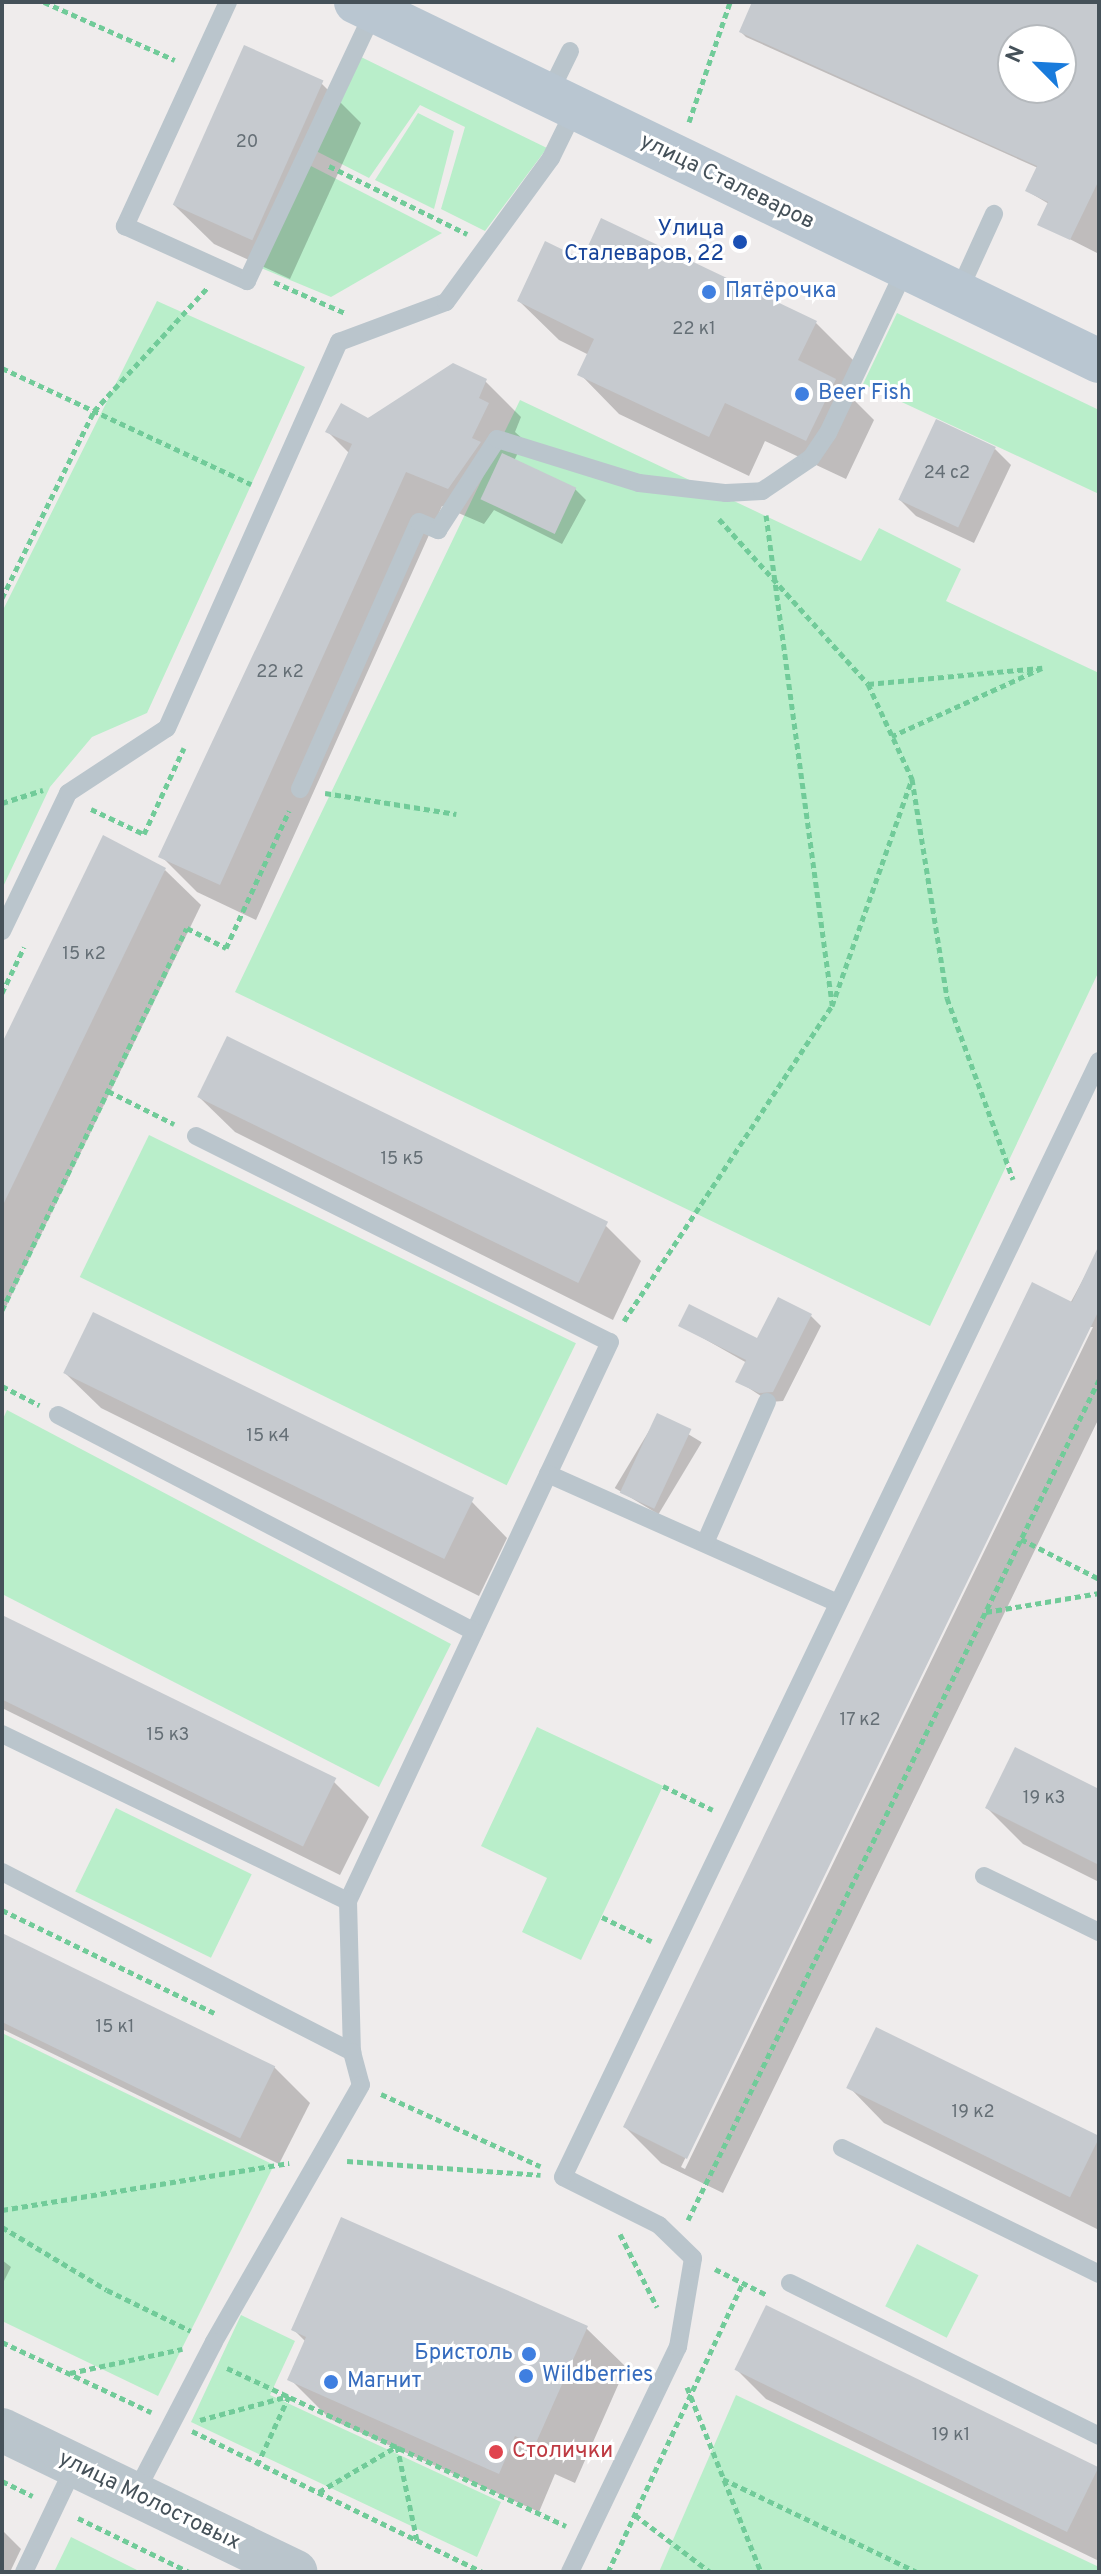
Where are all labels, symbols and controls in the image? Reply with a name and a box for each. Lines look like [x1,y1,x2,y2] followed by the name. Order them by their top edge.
[997,24,1077,104] north arrow
[1001,42,1032,68] text: N
[635,128,819,236] street label: улица Сталеваров
[236,132,258,154] house number: 20
[564,216,724,268] place label: Улица Сталеваров, 22
[731,233,749,251] marker: Улица Сталеваров, 22
[725,279,836,305] place label: Пятёрочка
[700,283,718,301] marker: Пятёрочка
[672,319,716,341] house number: 22 к1
[818,381,911,407] place label: Beer Fish
[793,385,811,403] marker: Beer Fish
[924,463,970,485] house number: 24 с2
[256,662,304,684] house number: 22 к2
[62,944,106,966] house number: 15 к2
[380,1149,424,1171] house number: 15 к5
[246,1426,290,1448] house number: 15 к4
[839,1710,881,1732] house number: 17 к2
[147,1725,189,1747] house number: 15 к3
[1023,1788,1065,1810] house number: 19 к3
[95,2017,135,2039] house number: 15 к1
[952,2102,994,2124] house number: 19 к2
[414,2341,513,2367] place label: Бристоль
[520,2345,538,2363] marker: Бристоль
[542,2363,653,2389] place label: Wildberries
[517,2367,535,2385] marker: Wildberries
[347,2369,421,2395] place label: Магнит
[322,2373,340,2391] marker: Магнит
[932,2425,970,2447] house number: 19 к1
[512,2439,613,2465] place label: Столички
[487,2443,505,2461] marker: Столички
[54,2445,244,2557] street label: улица Молостовых

